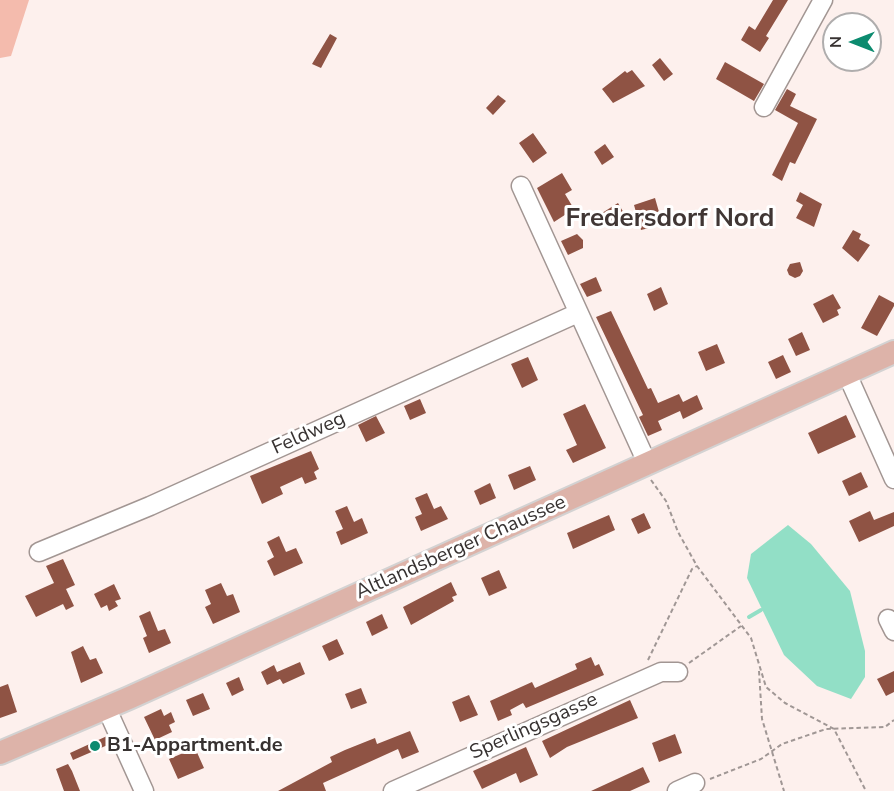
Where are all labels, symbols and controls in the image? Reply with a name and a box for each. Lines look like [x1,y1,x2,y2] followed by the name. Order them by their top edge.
[822,12,882,72] north arrow
[825,36,847,48] text: N
[566,204,774,236] district label: Fredersdorf Nord
[269,407,349,461] street label: Feldweg
[352,491,570,605] street label: Altlandsberger Chaussee
[466,688,602,766] street label: Sperlingsgasse
[107,734,283,758] place label: B1-Appartment.de
[88,739,102,753] marker: B1-Appartment.de

